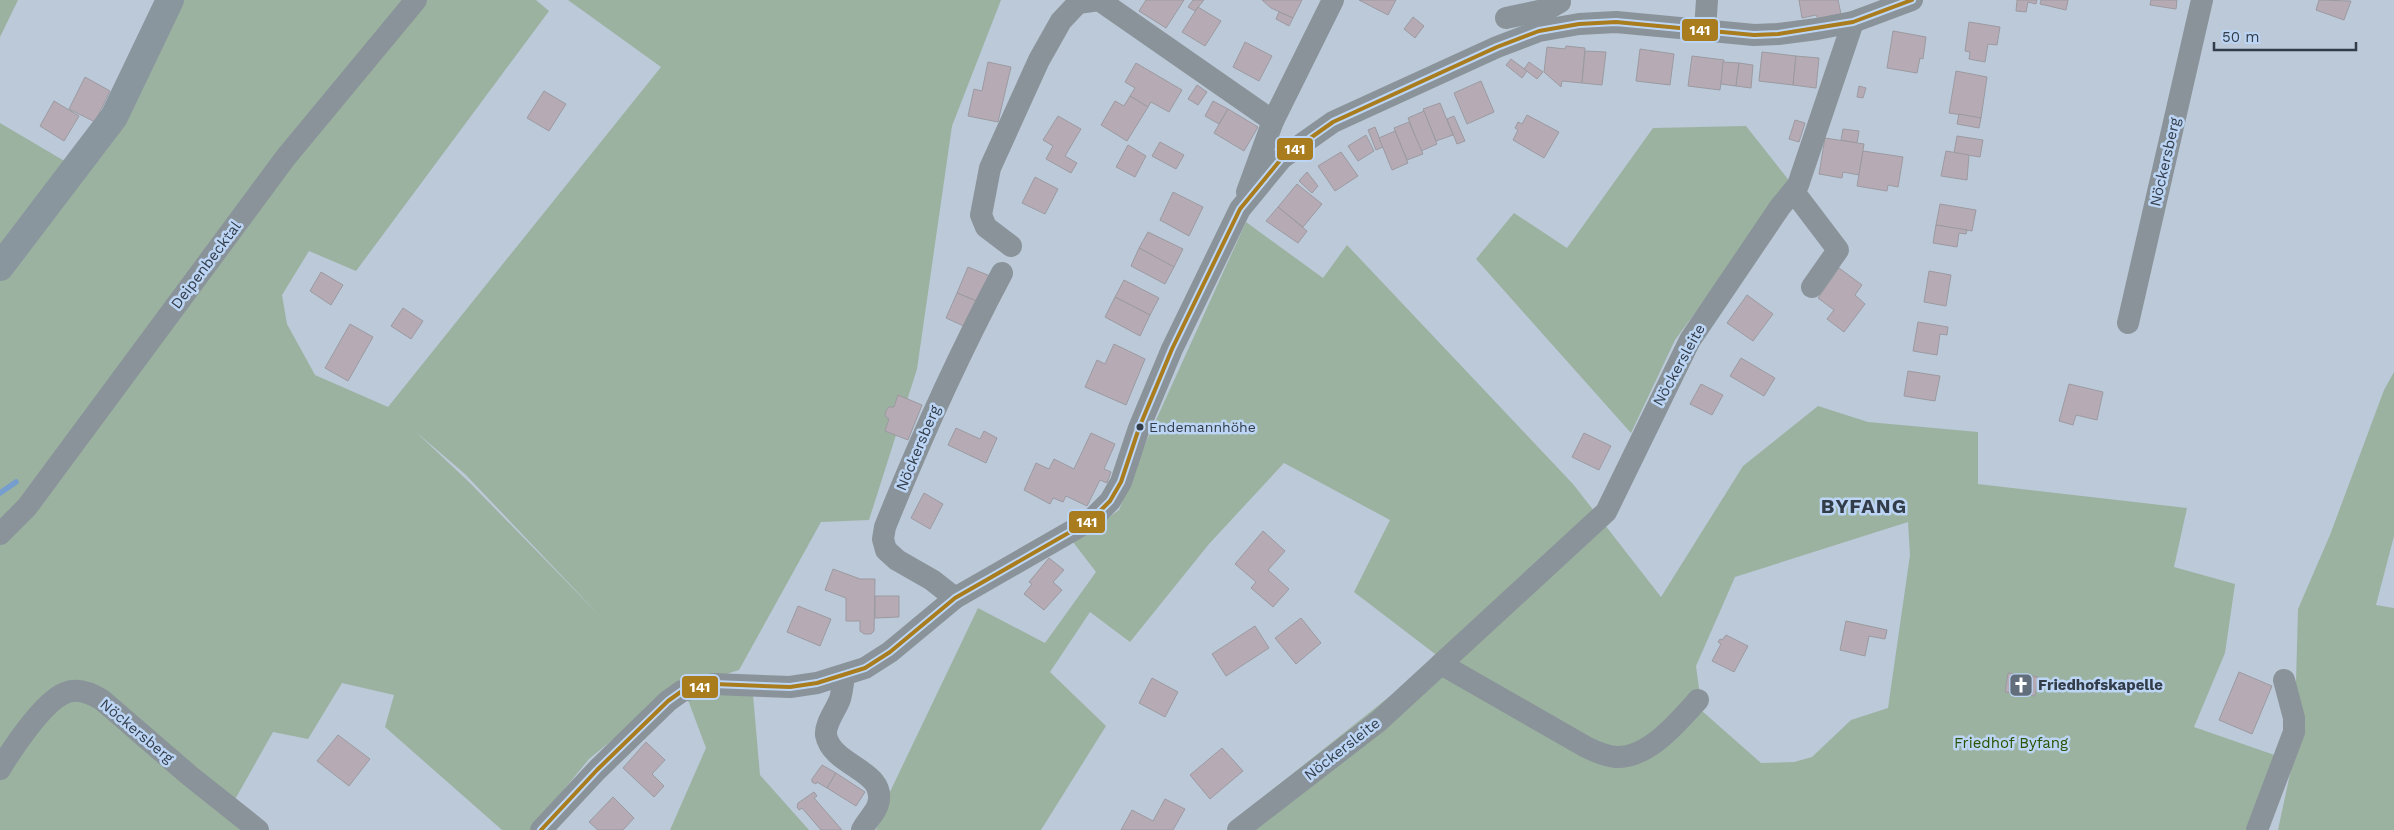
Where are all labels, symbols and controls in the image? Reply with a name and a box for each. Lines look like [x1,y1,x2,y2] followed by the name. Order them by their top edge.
[1681,18,1719,42] line badge: 141
[2214,20,2356,52] scale bar
[1690,22,1710,38] text: 141
[2222,28,2259,46] text: 50 m
[2146,116,2184,208] street label: Nöckersberg
[1276,137,1314,161] line badge: 141
[1285,141,1305,157] text: 141
[167,217,245,312] street label: Deipenbecktal
[1649,321,1709,409] street label: Nöckersleite
[892,403,944,493] street label: Nöckersberg
[1149,419,1256,435] place label: Endemannhöhe
[1135,422,1145,432] marker: Endemannhöhe
[1821,494,1907,518] district label: BYFANG
[1068,510,1106,534] line badge: 141
[1077,514,1097,530] text: 141
[2008,672,2034,698] church icon: Friedhofskapelle
[681,675,719,699] line badge: 141
[2038,676,2163,694] place label: Friedhofskapelle
[690,679,710,695] text: 141
[96,695,178,767] street label: Nöckersberg
[1301,714,1383,784] street label: Nöckersleite
[1954,734,2068,752] park label: Friedhof Byfang

